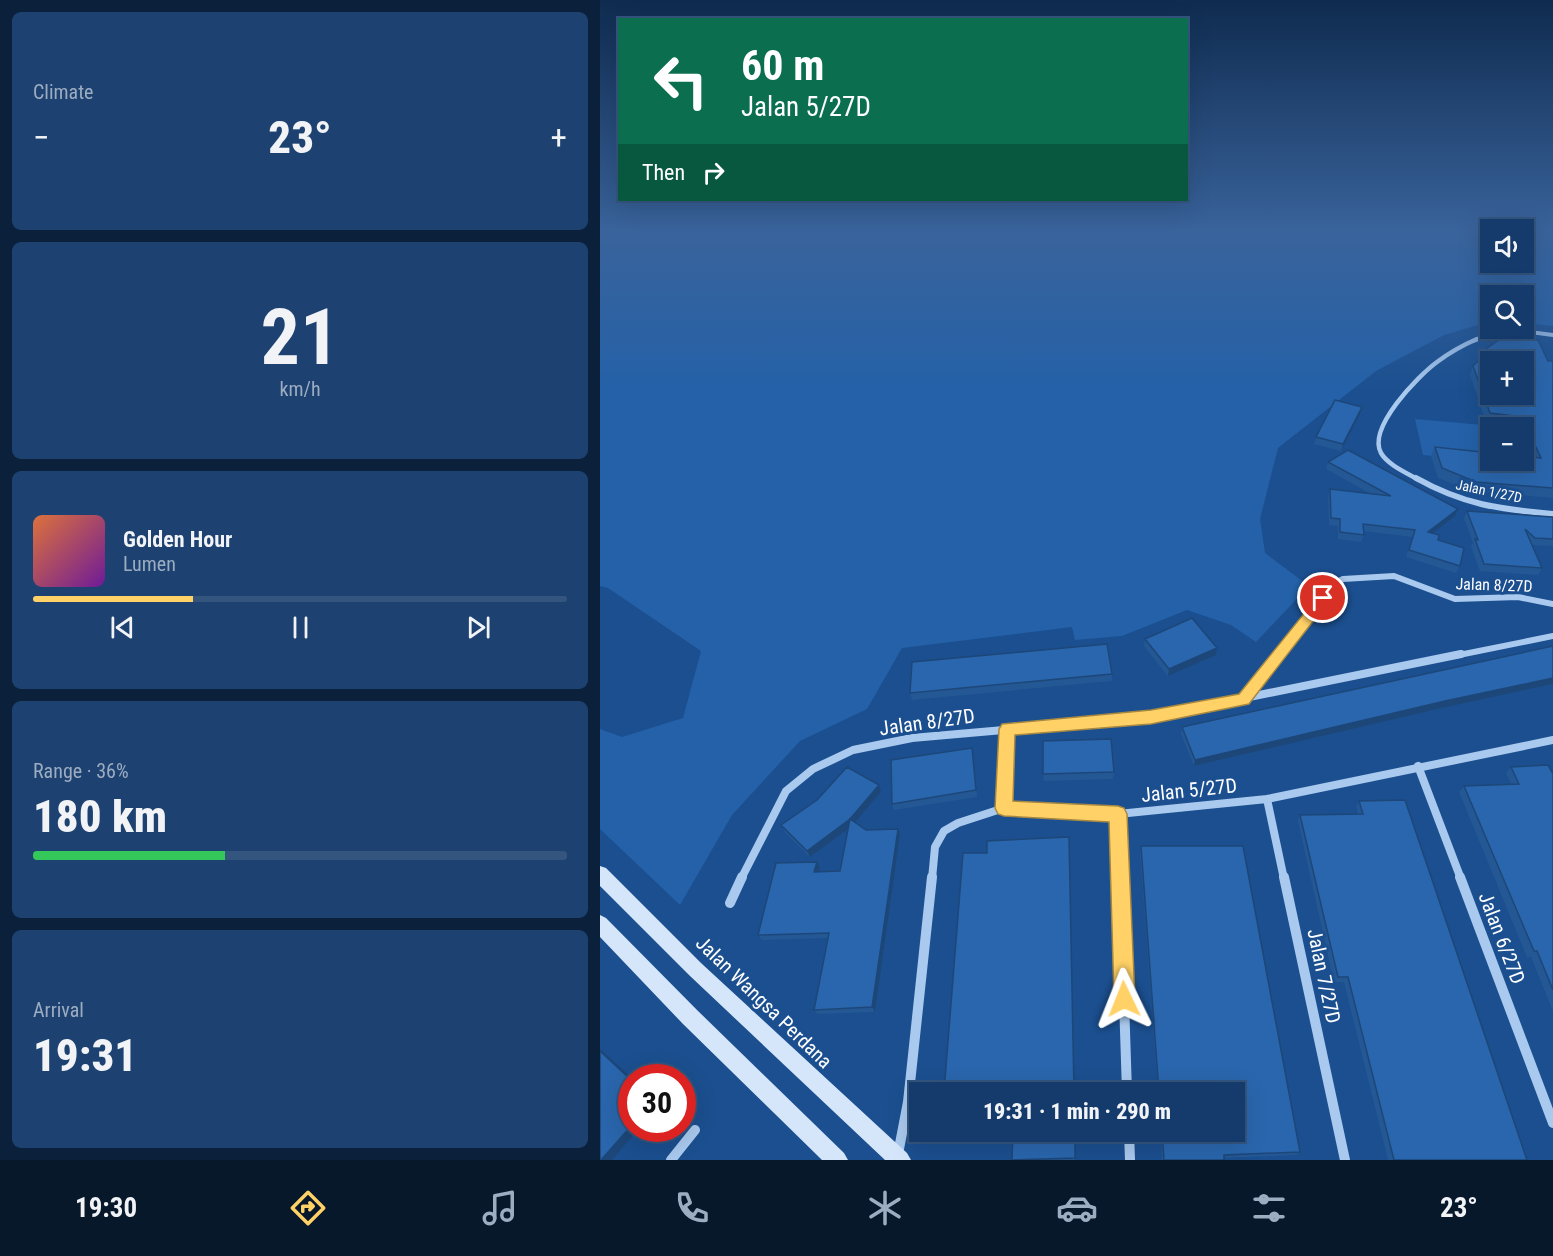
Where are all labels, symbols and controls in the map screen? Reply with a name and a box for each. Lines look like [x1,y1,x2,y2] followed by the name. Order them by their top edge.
[741,41,824,90] text: 60 m
[642,42,720,120] icon: left
[33,80,93,104] text: Climate
[741,91,871,123] text: Jalan 5/27D
[268,111,332,164] text: 23°
[33,118,50,157] text: −
[551,118,567,157] text: +
[697,156,730,189] icon: right
[642,160,685,185] text: Then
[1480,219,1534,471] map controls
[1480,219,1534,273] button: sound
[1480,285,1534,339] button: search
[261,292,339,383] text: 21
[1480,351,1534,405] button: +
[279,377,321,401] text: km/h
[1480,417,1534,471] button: −
[1454,476,1524,506] street label: Jalan 1/27D
[123,527,232,552] text: Golden Hour
[123,552,176,576] text: Lumen
[1297,572,1348,623] pin
[1455,574,1533,596] street label: Jalan 8/27D
[1306,581,1339,614] icon: arrive
[106,611,139,644] icon: previous
[284,611,317,644] icon: pause
[462,611,495,644] icon: next
[878,703,976,741] street label: Jalan 8/27D
[33,759,129,783] text: Range · 36%
[1140,773,1238,807] street label: Jalan 5/27D
[33,790,167,843] text: 180 km
[1474,889,1530,987] street label: Jalan 6/27D
[1302,926,1346,1026] street label: Jalan 7/27D
[691,931,837,1073] street label: Jalan Wangsa Perdana
[1092,967,1156,1031] position arrow
[33,998,84,1022] text: Arrival
[33,1029,137,1082] text: 19:31
[618,1064,696,1142] speed limit sign: 30
[983,1099,1171,1124] text: 19:31 · 1 min · 290 m
[287,1187,329,1229] icon: directions
[479,1187,521,1229] icon: music
[671,1187,713,1229] icon: phone
[864,1187,906,1229] icon: climate
[1056,1187,1098,1229] icon: car
[1248,1187,1290,1229] icon: filters
[75,1192,137,1224] text: 19:30
[1440,1192,1478,1224] text: 23°

